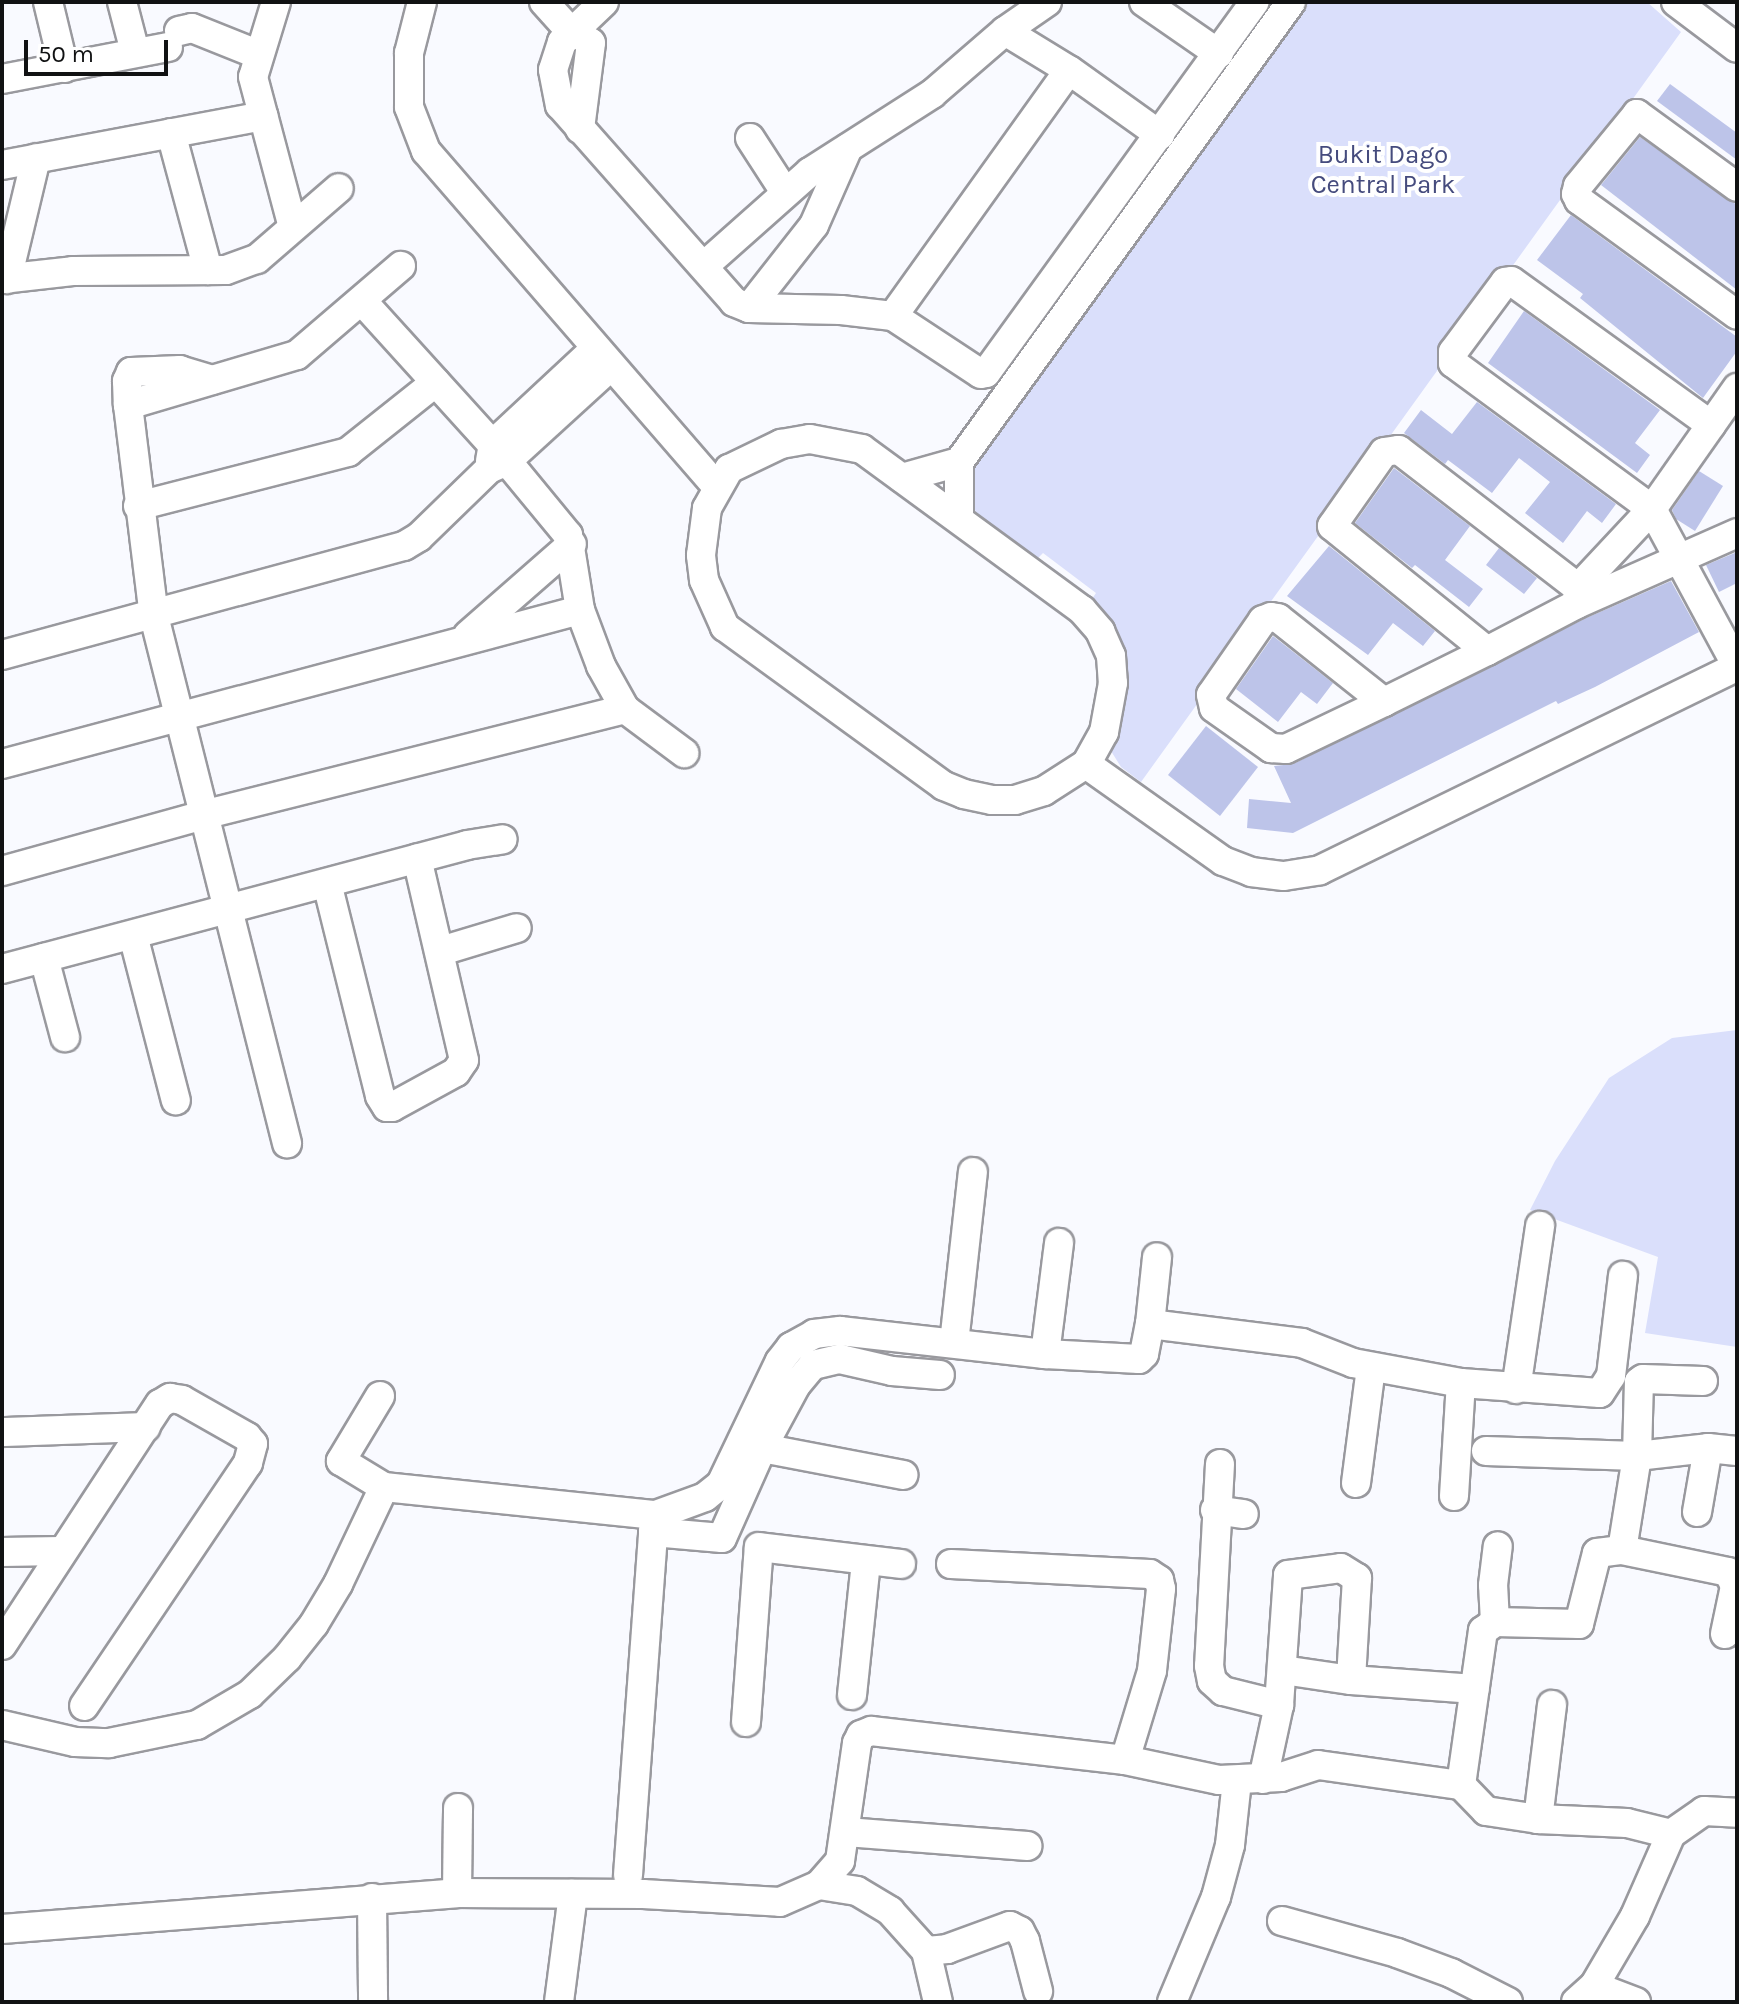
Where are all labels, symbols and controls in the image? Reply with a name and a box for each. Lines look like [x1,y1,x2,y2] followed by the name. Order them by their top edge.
[28,24,172,74] scale bar
[38,40,94,68] text: 50 m
[1311,139,1455,200] park label: Bukit Dago Central Park

